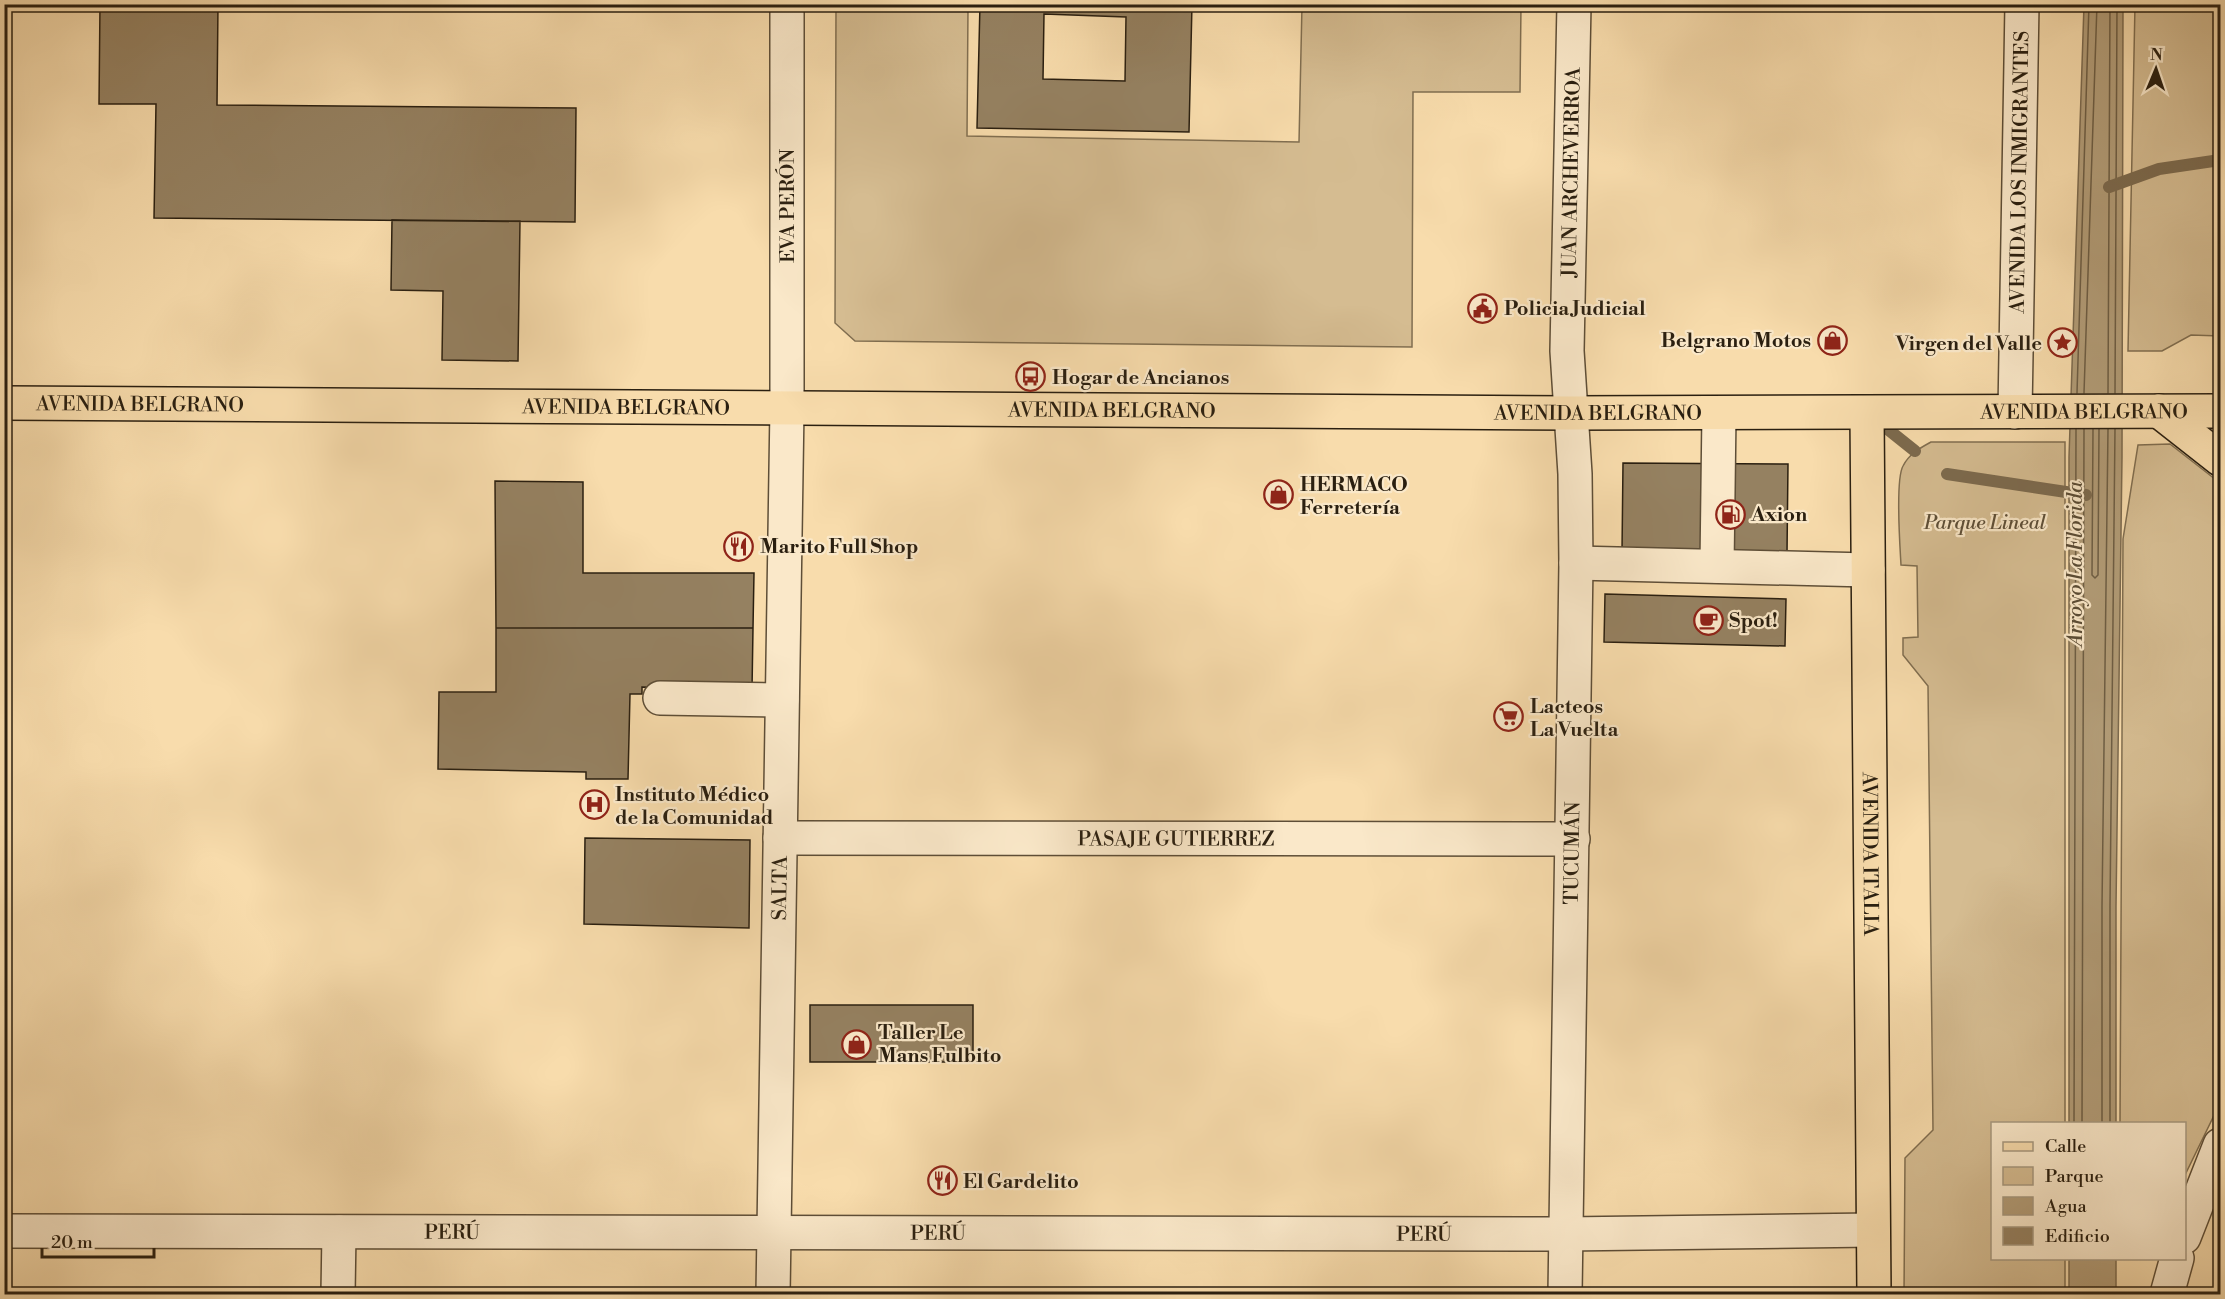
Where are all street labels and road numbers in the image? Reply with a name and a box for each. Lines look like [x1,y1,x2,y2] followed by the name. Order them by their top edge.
[2006,30,2036,315] street label: AVENIDA LOS INMIGRANTES
[1557,66,1587,279] street label: JUAN ARCHEVERROA
[775,149,801,263] street label: EVA PERÓN
[35,392,244,419] street label: AVENIDA BELGRANO
[521,395,730,422] street label: AVENIDA BELGRANO
[1007,398,1216,425] street label: AVENIDA BELGRANO
[1979,400,2188,426] street label: AVENIDA BELGRANO
[1493,402,1702,427] street label: AVENIDA BELGRANO
[1856,771,1882,937] street label: AVENIDA ITALIA
[1560,801,1586,905] street label: TUCUMÁN
[1077,827,1275,853] street label: PASAJE GUTIERREZ
[768,854,794,921] street label: SALTA
[424,1220,480,1246] street label: PERÚ
[910,1221,966,1247] street label: PERÚ
[1396,1222,1452,1248] street label: PERÚ

